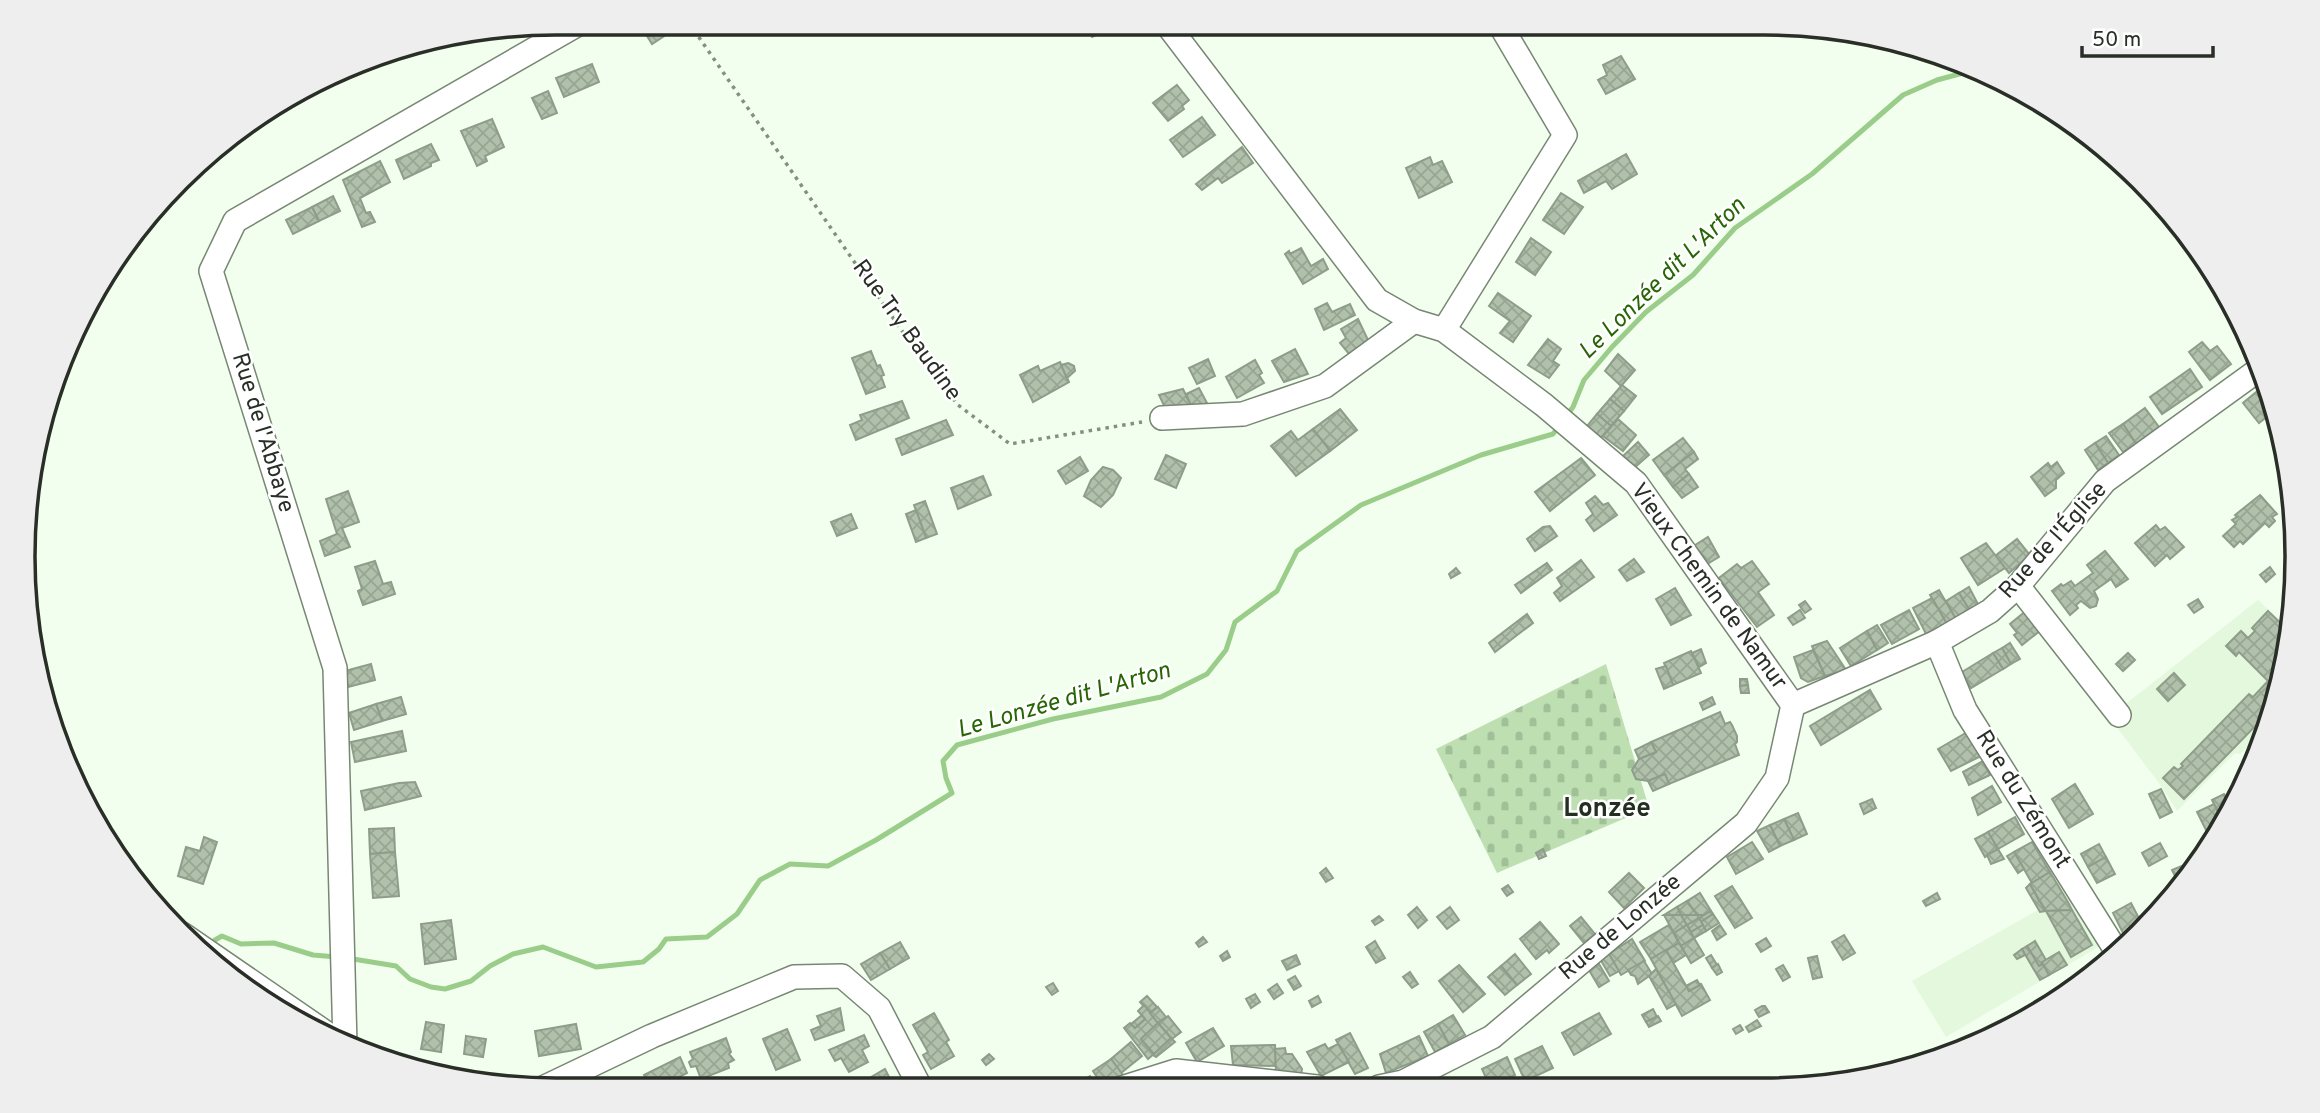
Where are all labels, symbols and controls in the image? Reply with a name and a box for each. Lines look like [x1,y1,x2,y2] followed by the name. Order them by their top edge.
[2082,14,2213,58] scale bar
[2092,27,2141,54] text: 50 m
[1573,192,1753,366] water label: Le Lonzée dit L'Arton
[845,255,967,407] street label: Rue Try Baudine
[224,350,300,516] street label: Rue de l'Abbaye
[1993,476,2114,606] street label: Rue de l'Église
[1623,478,1793,696] street label: Vieux Chemin de Namur
[954,656,1174,746] water label: Le Lonzée dit L'Arton
[1968,726,2076,874] street label: Rue du Zémont
[1563,793,1651,826] district label: Lonzée
[1554,868,1688,988] street label: Rue de Lonzée

